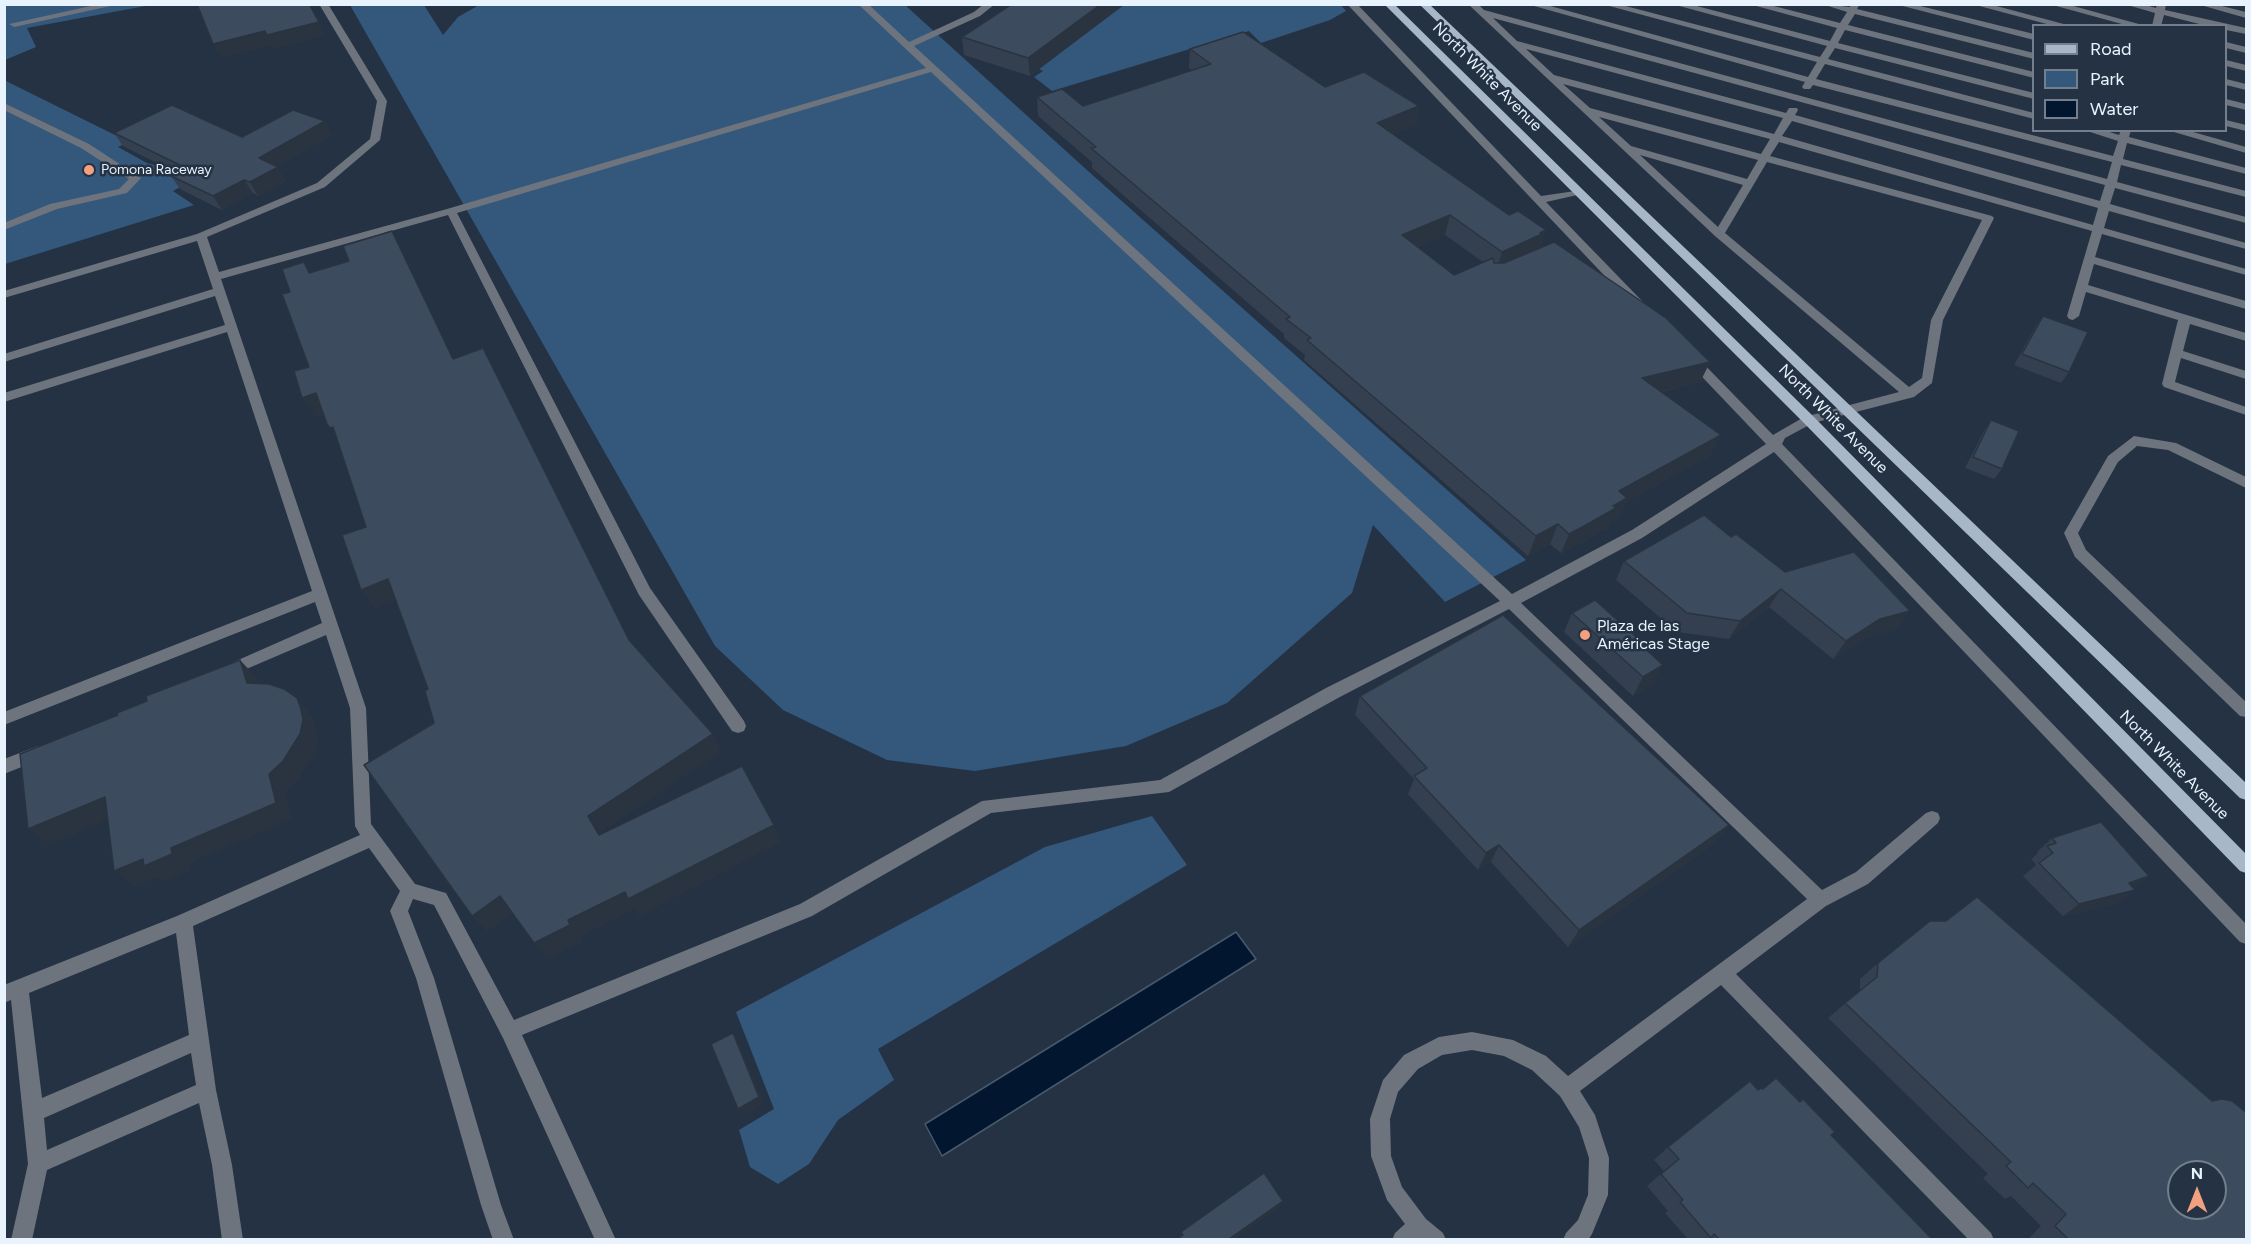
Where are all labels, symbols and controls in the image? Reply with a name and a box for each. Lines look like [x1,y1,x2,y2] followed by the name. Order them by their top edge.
[1428,18,1546,136] street label: North White Avenue
[2032,24,2227,132] legend
[2090,38,2131,60] text: Road
[2090,68,2124,90] text: Park
[2090,98,2138,120] text: Water
[101,162,212,178] place label: Pomona Raceway
[82,163,96,177] marker: Pomona Raceway
[1774,360,1892,478] street label: North White Avenue
[1597,616,1710,654] place label: Plaza de las Américas Stage
[1578,628,1592,642] marker: Plaza de las Américas Stage
[2115,706,2233,824] street label: North White Avenue
[2167,1160,2227,1220] north arrow
[2191,1164,2203,1183] text: N

